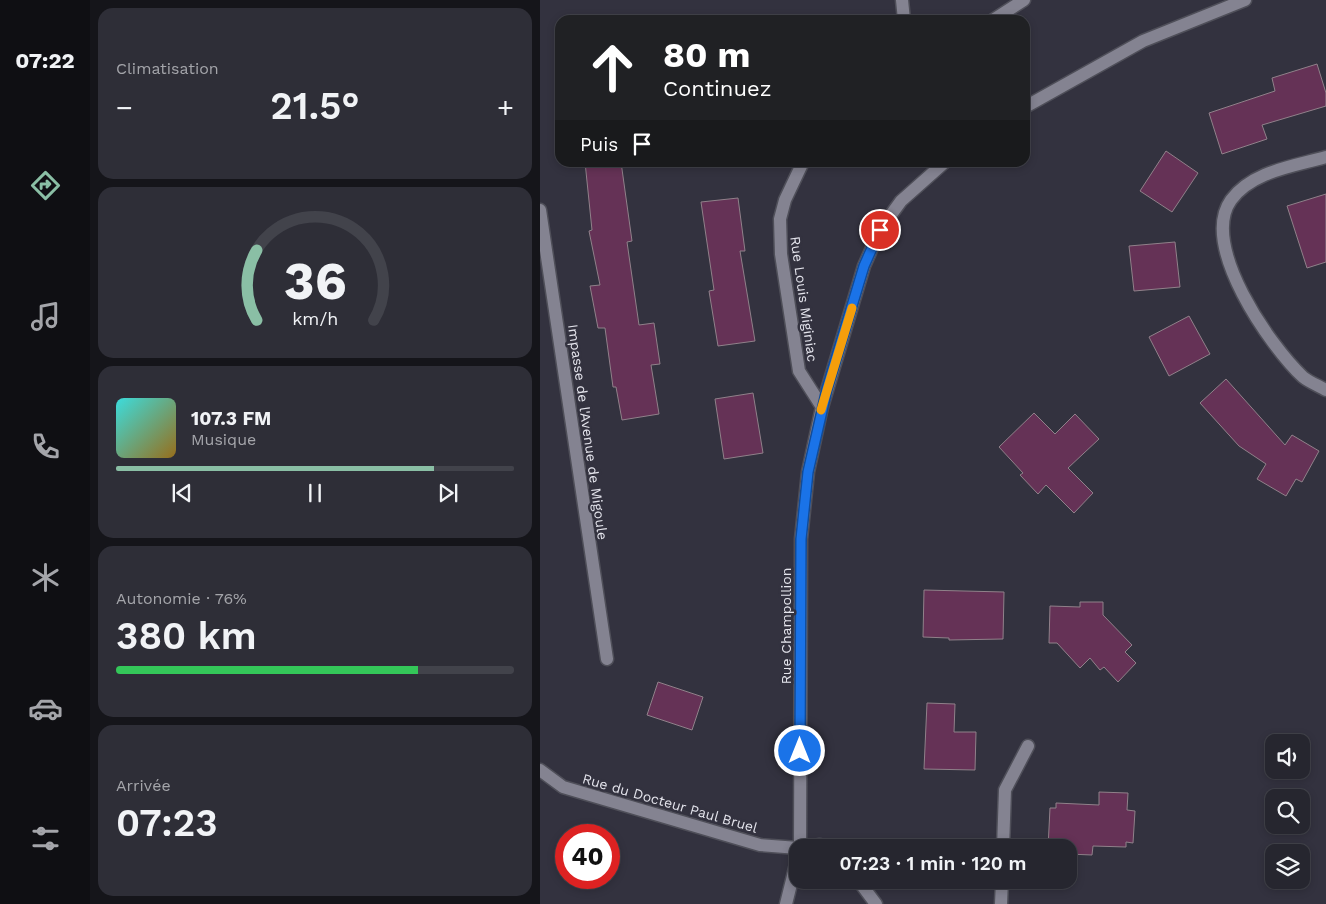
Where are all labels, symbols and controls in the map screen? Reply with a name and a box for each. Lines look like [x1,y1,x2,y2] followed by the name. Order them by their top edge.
[663,34,750,76] text: 80 m
[580,35,645,100] icon: ahead
[15,48,75,73] text: 07:22
[116,59,219,78] text: Climatisation
[663,76,771,101] text: Continuez
[270,84,360,128] text: 21.5°
[116,91,133,124] text: −
[497,91,514,124] text: +
[628,130,656,158] icon: arrive
[580,133,618,156] text: Puis
[28,168,63,203] icon: directions
[859,209,901,251] pin
[866,216,894,244] icon: arrive
[787,235,821,363] street label: Rue Louis Miginiac
[284,251,346,312] text: 36
[28,299,63,334] icon: music
[292,308,338,329] text: km/h
[565,323,611,541] street label: Impasse de l'Avenue de Migoule
[191,407,271,430] text: 107.3 FM
[28,429,63,464] icon: phone
[191,430,256,449] text: Musique
[168,479,196,507] icon: previous
[301,479,329,507] icon: pause
[434,479,462,507] icon: next
[28,560,63,595] icon: climate
[778,568,794,684] street label: Rue Champollion
[116,589,247,608] text: Autonomie · 76%
[116,614,257,658] text: 380 km
[28,691,63,726] icon: car
[773,724,825,776] position arrow
[1265,734,1310,889] map controls
[1265,734,1310,779] button: sound
[581,770,760,836] street label: Rue du Docteur Paul Bruel
[116,776,171,795] text: Arrivée
[1265,789,1310,834] button: search
[116,801,218,845] text: 07:23
[28,821,63,856] icon: filters
[555,824,620,889] speed limit sign: 40
[1265,844,1310,889] button: layers
[839,852,1027,875] text: 07:23 · 1 min · 120 m

